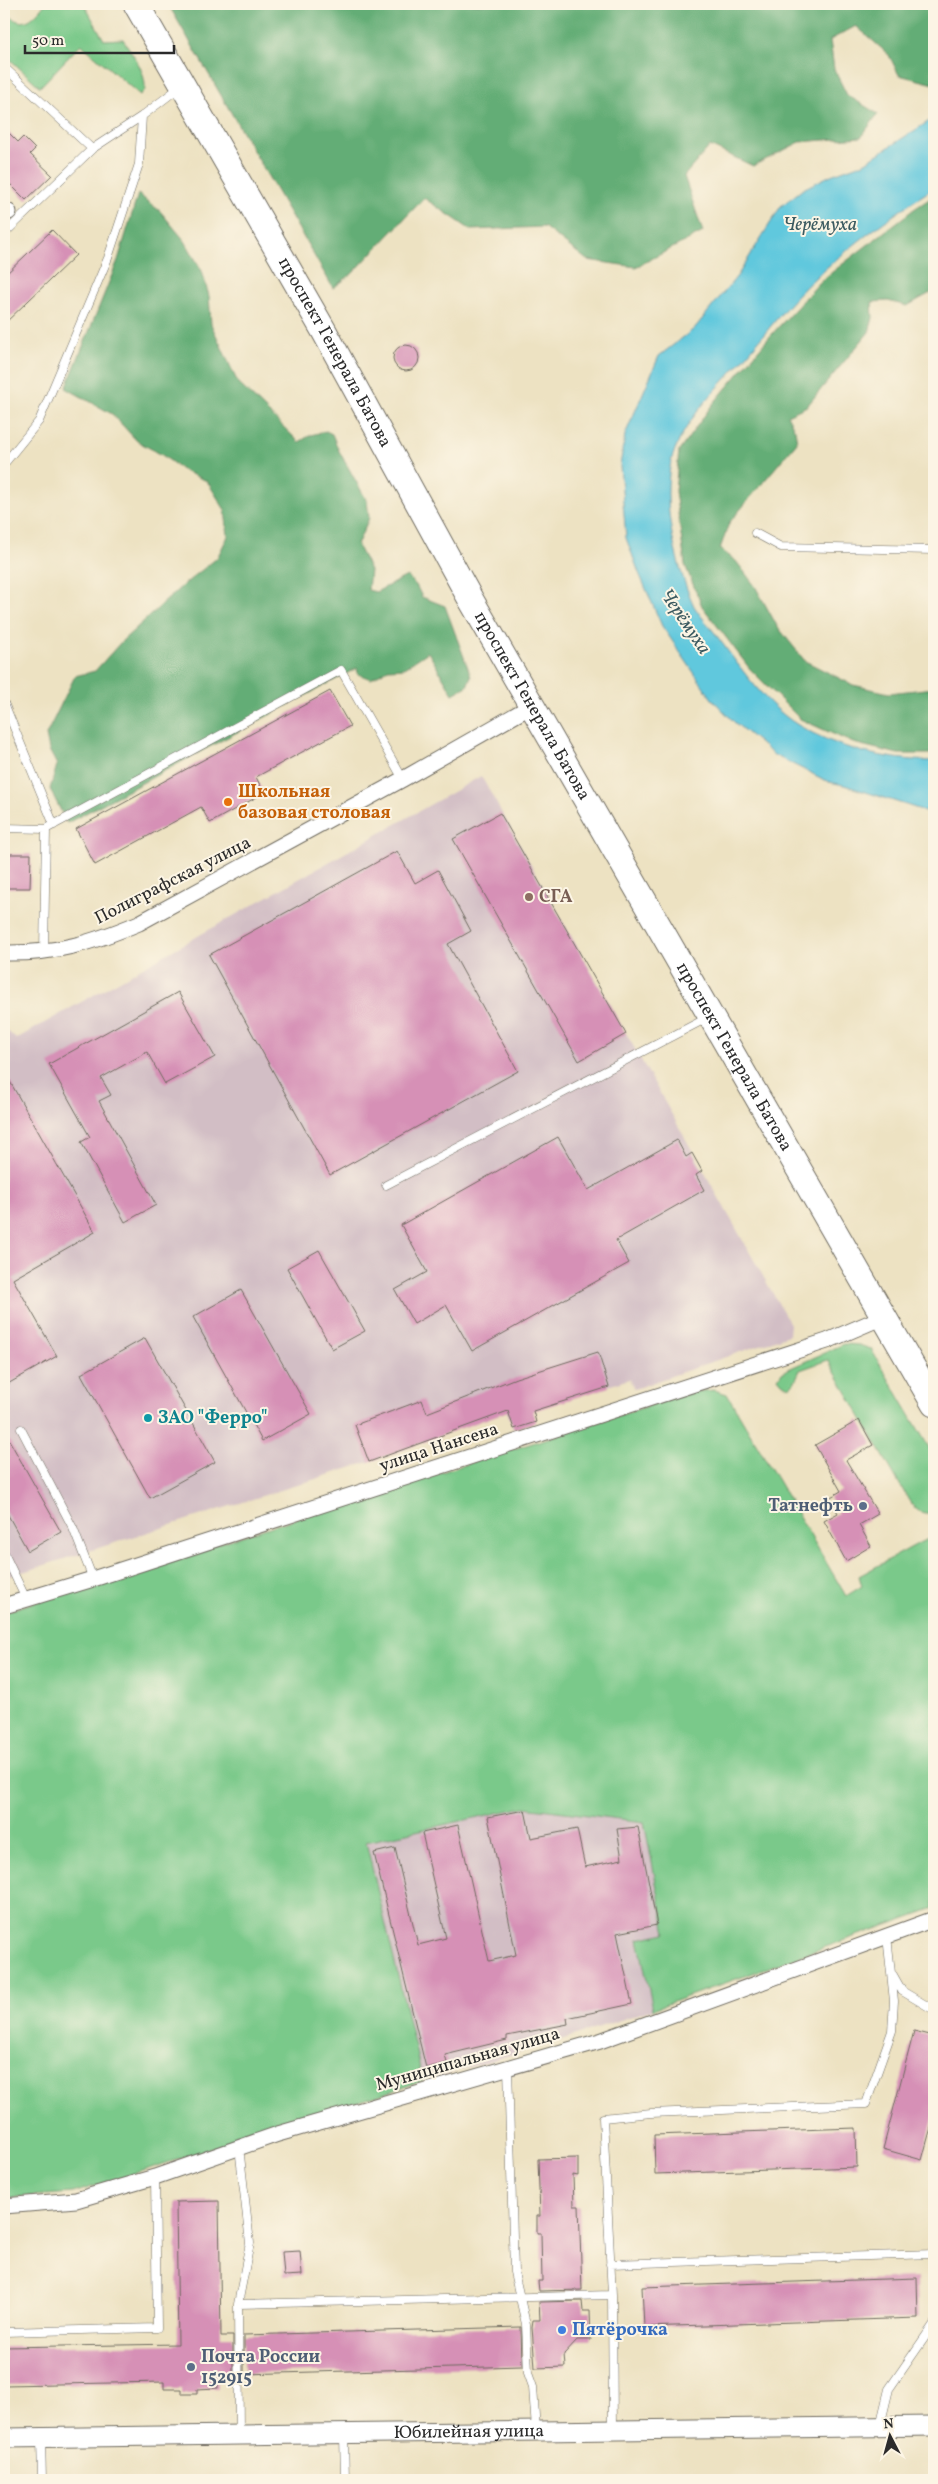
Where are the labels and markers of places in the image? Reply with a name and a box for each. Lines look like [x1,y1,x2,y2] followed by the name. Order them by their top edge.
[238,780,391,826] place label: Школьная базовая столовая
[222,796,234,808] marker: Школьная базовая столовая
[539,885,573,910] place label: СГА
[523,891,535,903] marker: СГА
[158,1406,268,1431] place label: ЗАО "Ферро"
[142,1412,154,1424] marker: ЗАО "Ферро"
[768,1494,853,1519] place label: Татнефть
[857,1500,869,1512] marker: Татнефть
[572,2318,668,2343] place label: Пятёрочка
[556,2324,568,2336] marker: Пятёрочка
[201,2345,320,2391] place label: Почта России 152915
[185,2361,197,2373] marker: Почта России 152915

